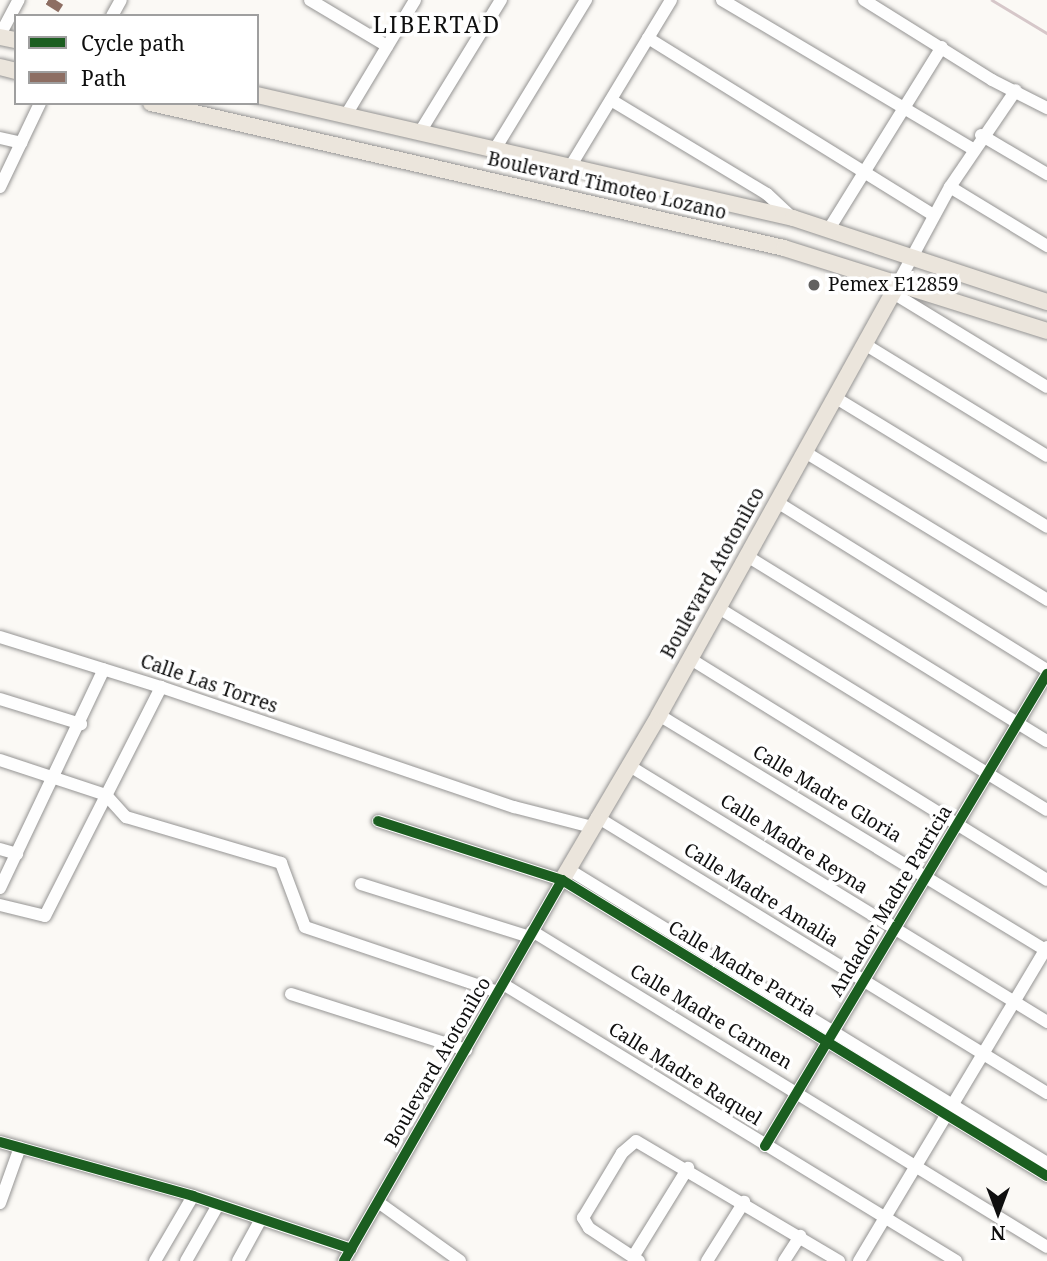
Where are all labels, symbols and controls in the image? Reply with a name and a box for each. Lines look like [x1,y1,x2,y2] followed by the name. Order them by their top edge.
[374,10,500,38] district label: LIBERTAD
[14,14,259,105] legend
[81,29,185,57] text: Cycle path
[81,64,126,92] text: Path
[485,147,729,225] street label: Boulevard Timoteo Lozano
[828,274,959,296] place label: Pemex E12859
[806,277,822,293] marker: Pemex E12859
[656,484,770,662] street label: Boulevard Atotonilco
[137,650,281,718] street label: Calle Las Torres
[748,741,906,847] street label: Calle Madre Gloria
[716,789,872,899] street label: Calle Madre Reyna
[825,801,957,1001] street label: Andador Madre Patricia
[679,838,843,952] street label: Calle Madre Amalia
[664,916,820,1022] street label: Calle Madre Patria
[626,960,796,1074] street label: Calle Madre Carmen
[380,973,496,1151] street label: Boulevard Atotonilco
[604,1018,766,1130] street label: Calle Madre Raquel
[963,1177,1033,1247] north arrow
[991,1220,1006,1246] text: N

